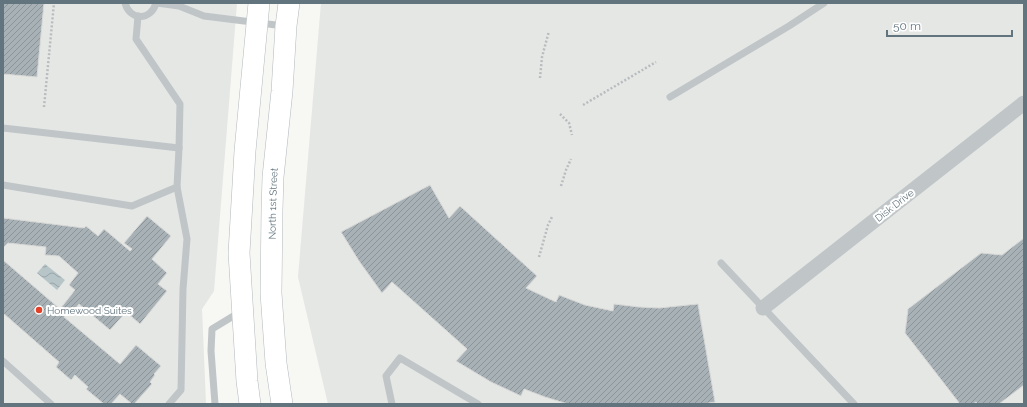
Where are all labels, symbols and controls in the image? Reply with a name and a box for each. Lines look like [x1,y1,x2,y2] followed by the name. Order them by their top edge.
[887,12,1012,38] scale bar
[893,19,921,33] text: 50 m
[267,167,280,240] street label: North 1st Street
[873,187,916,224] street label: Disk Drive
[34,305,44,315] marker: Homewood Suites
[47,305,132,316] place label: Homewood Suites

